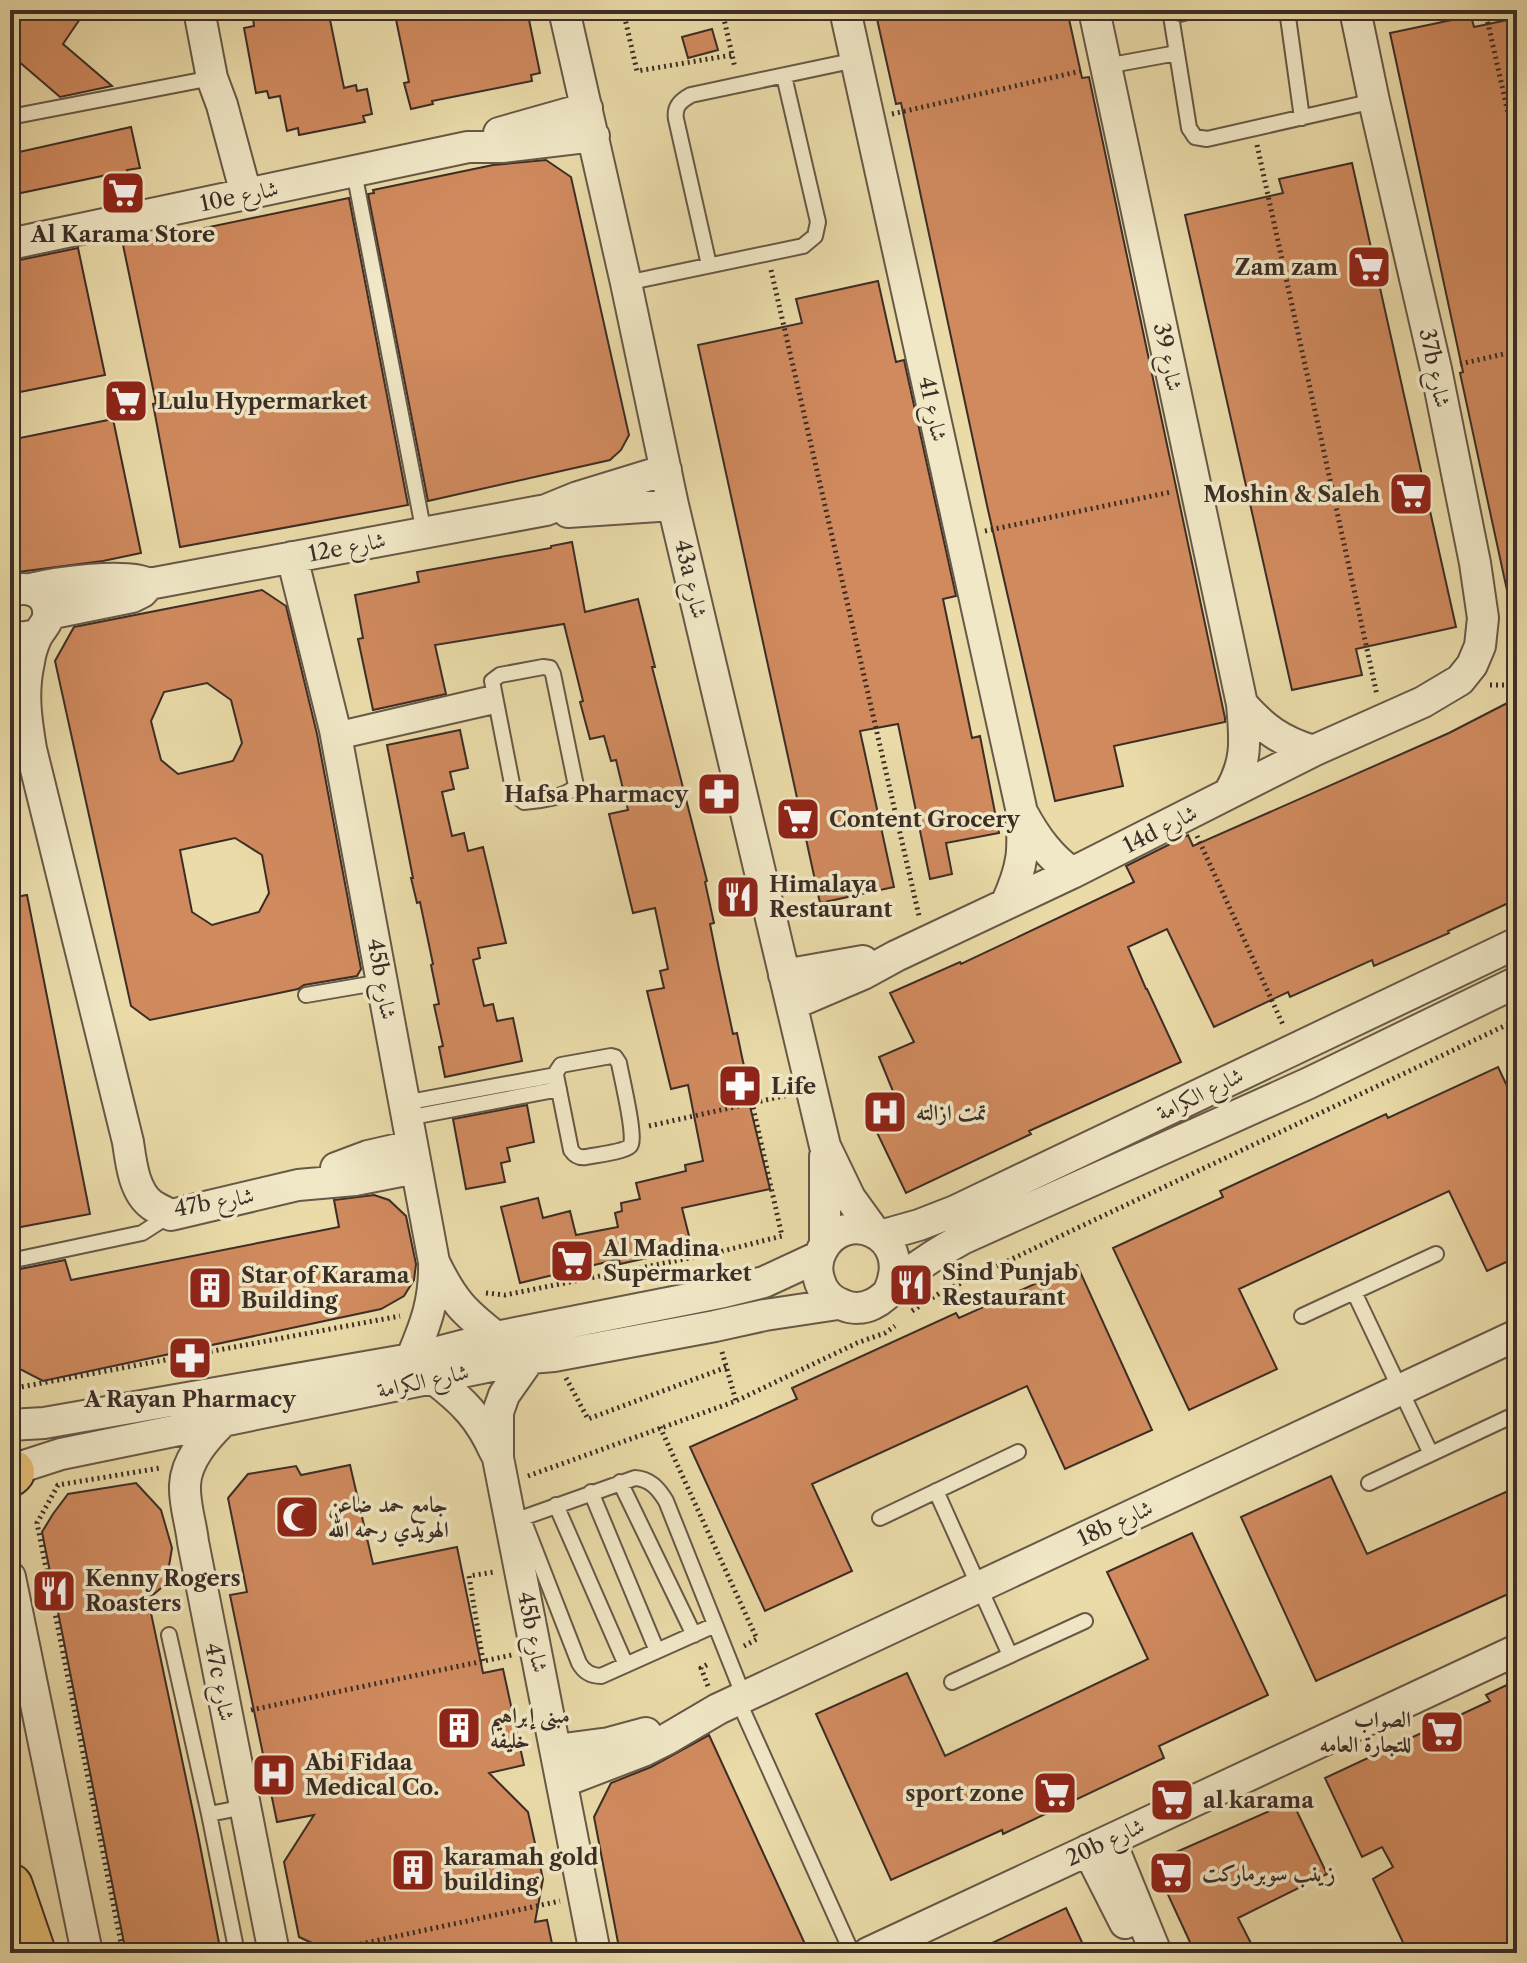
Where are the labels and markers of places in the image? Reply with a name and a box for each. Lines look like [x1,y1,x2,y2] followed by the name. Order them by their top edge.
[99,169,147,217] supermarket icon: Al Karama Store
[30,221,215,248] place label: Al Karama Store
[1345,243,1393,291] supermarket icon: Zam zam
[1235,254,1338,281] place label: Zam zam
[102,377,150,425] supermarket icon: Lulu Hypermarket
[157,388,368,415] place label: Lulu Hypermarket
[1387,470,1435,518] supermarket icon: Moshin & Saleh
[1203,481,1380,508] place label: Moshin & Saleh
[695,770,743,818] pharmacy icon: Hafsa Pharmacy
[504,781,688,808] place label: Hafsa Pharmacy
[774,795,822,843] supermarket icon: Content Grocery
[829,806,1020,833] place label: Content Grocery
[769,871,892,923] place label: Himalaya Restaurant
[714,873,762,921] restaurant icon: Himalaya Restaurant
[716,1062,764,1110] pharmacy icon: Life
[771,1073,816,1100] place label: Life
[861,1088,909,1136] hospital icon: تمت ازالته
[916,1099,986,1126] place label: تمت ازالته
[602,1235,752,1287] place label: Al Madina Supermarket
[548,1237,596,1285] supermarket icon: Al Madina Supermarket
[942,1259,1078,1311] place label: Sind Punjab Restaurant
[887,1261,935,1309] restaurant icon: Sind Punjab Restaurant
[241,1262,410,1314] place label: Star of Karama Building
[186,1264,234,1312] building icon: Star of Karama Building
[166,1334,214,1382] pharmacy icon: A Rayan Pharmacy
[83,1386,296,1413] place label: A Rayan Pharmacy
[328,1491,449,1548] place label: جامع حمد ضاعن الهويدي رحمه الله
[273,1493,321,1541] mosque icon: جامع حمد ضاعن الهويدي رحمه الله
[85,1565,241,1617] place label: Kenny Rogers Roasters
[30,1567,78,1615] restaurant icon: Kenny Rogers Roasters
[490,1702,570,1754] place label: مبنى إبراهيم خليفه
[435,1704,483,1752] building icon: مبنى إبراهيم خليفه
[1320,1706,1411,1758] place label: الصواب للتجارة العامه
[1418,1708,1466,1756] supermarket icon: الصواب للتجارة العامه
[304,1749,439,1801] place label: Abi Fidaa Medical Co.
[250,1751,298,1799] hospital icon: Abi Fidaa Medical Co.
[1031,1769,1079,1817] supermarket icon: sport zone
[1148,1776,1196,1824] supermarket icon: al karama
[905,1780,1024,1807] place label: sport zone
[1203,1787,1314,1814] place label: al karama
[443,1844,599,1896] place label: karamah gold building
[389,1846,437,1894] building icon: karamah gold building
[1147,1849,1195,1897] supermarket icon: زينب سوبرماركت
[1202,1860,1336,1888] place label: زينب سوبرماركت

